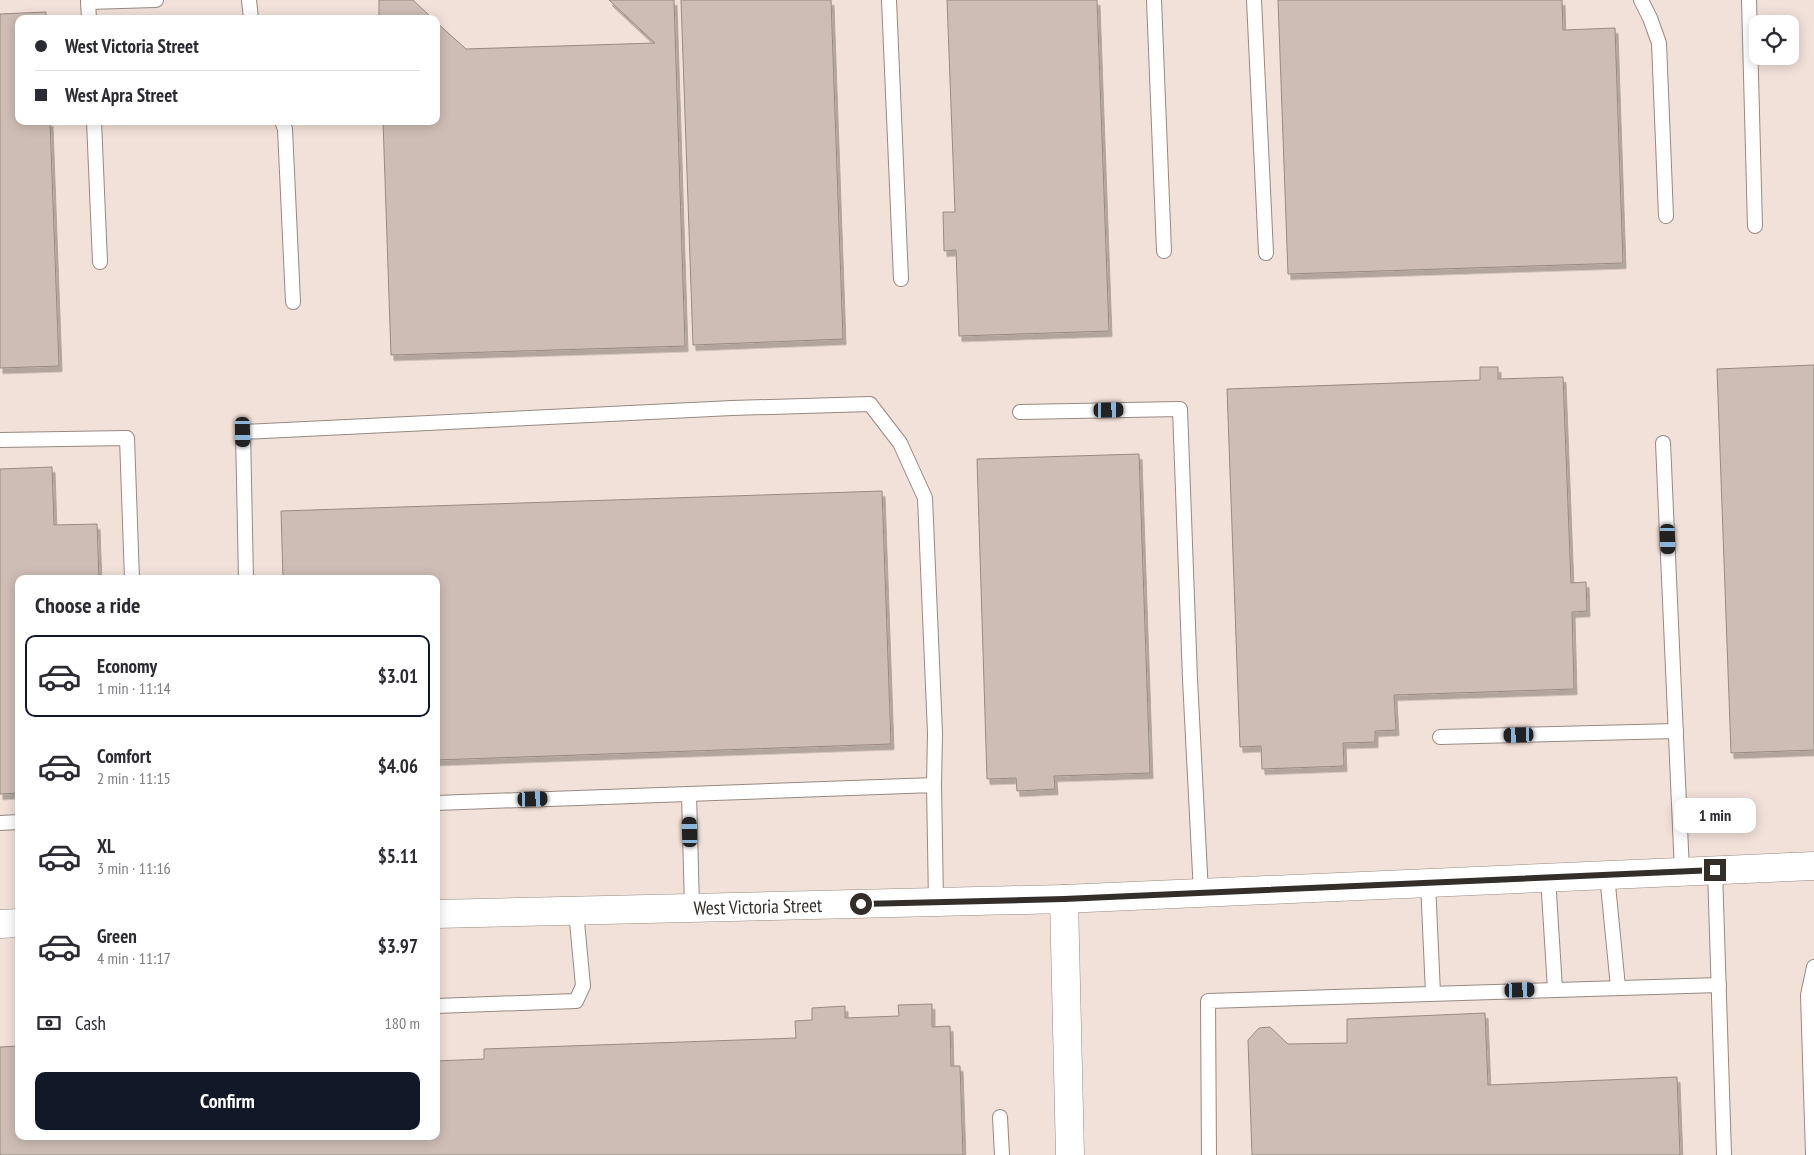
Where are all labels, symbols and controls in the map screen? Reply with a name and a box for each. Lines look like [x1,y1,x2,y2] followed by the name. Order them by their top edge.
[1749,15,1799,65] map controls
[1749,15,1799,65] button: locate
[65,34,199,58] text: West Victoria Street
[65,83,178,107] text: West Apra Street
[1093,402,1124,418] car
[235,417,250,447] car
[1659,524,1676,554] car
[35,591,140,619] text: Choose a ride
[37,654,82,699] icon: car
[97,654,157,678] text: Economy
[378,664,418,688] text: $3.01
[97,678,171,698] text: 1 min · 11:14
[1503,727,1534,743] car
[37,744,82,789] icon: car
[97,744,151,768] text: Comfort
[378,754,418,778] text: $4.06
[97,768,171,788] text: 2 min · 11:15
[517,791,548,807] car
[1674,798,1756,832] callout: 1 min
[1699,805,1731,825] text: 1 min
[681,817,698,847] car
[37,834,82,879] icon: car
[97,834,115,858] text: XL
[378,844,418,868] text: $5.11
[97,858,171,878] text: 3 min · 11:16
[1704,859,1726,881] route end
[693,893,823,920] street label: West Victoria Street
[850,893,872,915] route start
[37,924,82,969] icon: car
[97,924,137,948] text: Green
[378,934,418,958] text: $3.97
[97,948,171,968] text: 4 min · 11:17
[1504,982,1535,998] car
[35,1009,63,1037] icon: cash
[75,1011,106,1035] text: Cash
[385,1013,420,1033] text: 180 m
[35,1072,420,1130] button: Confirm

